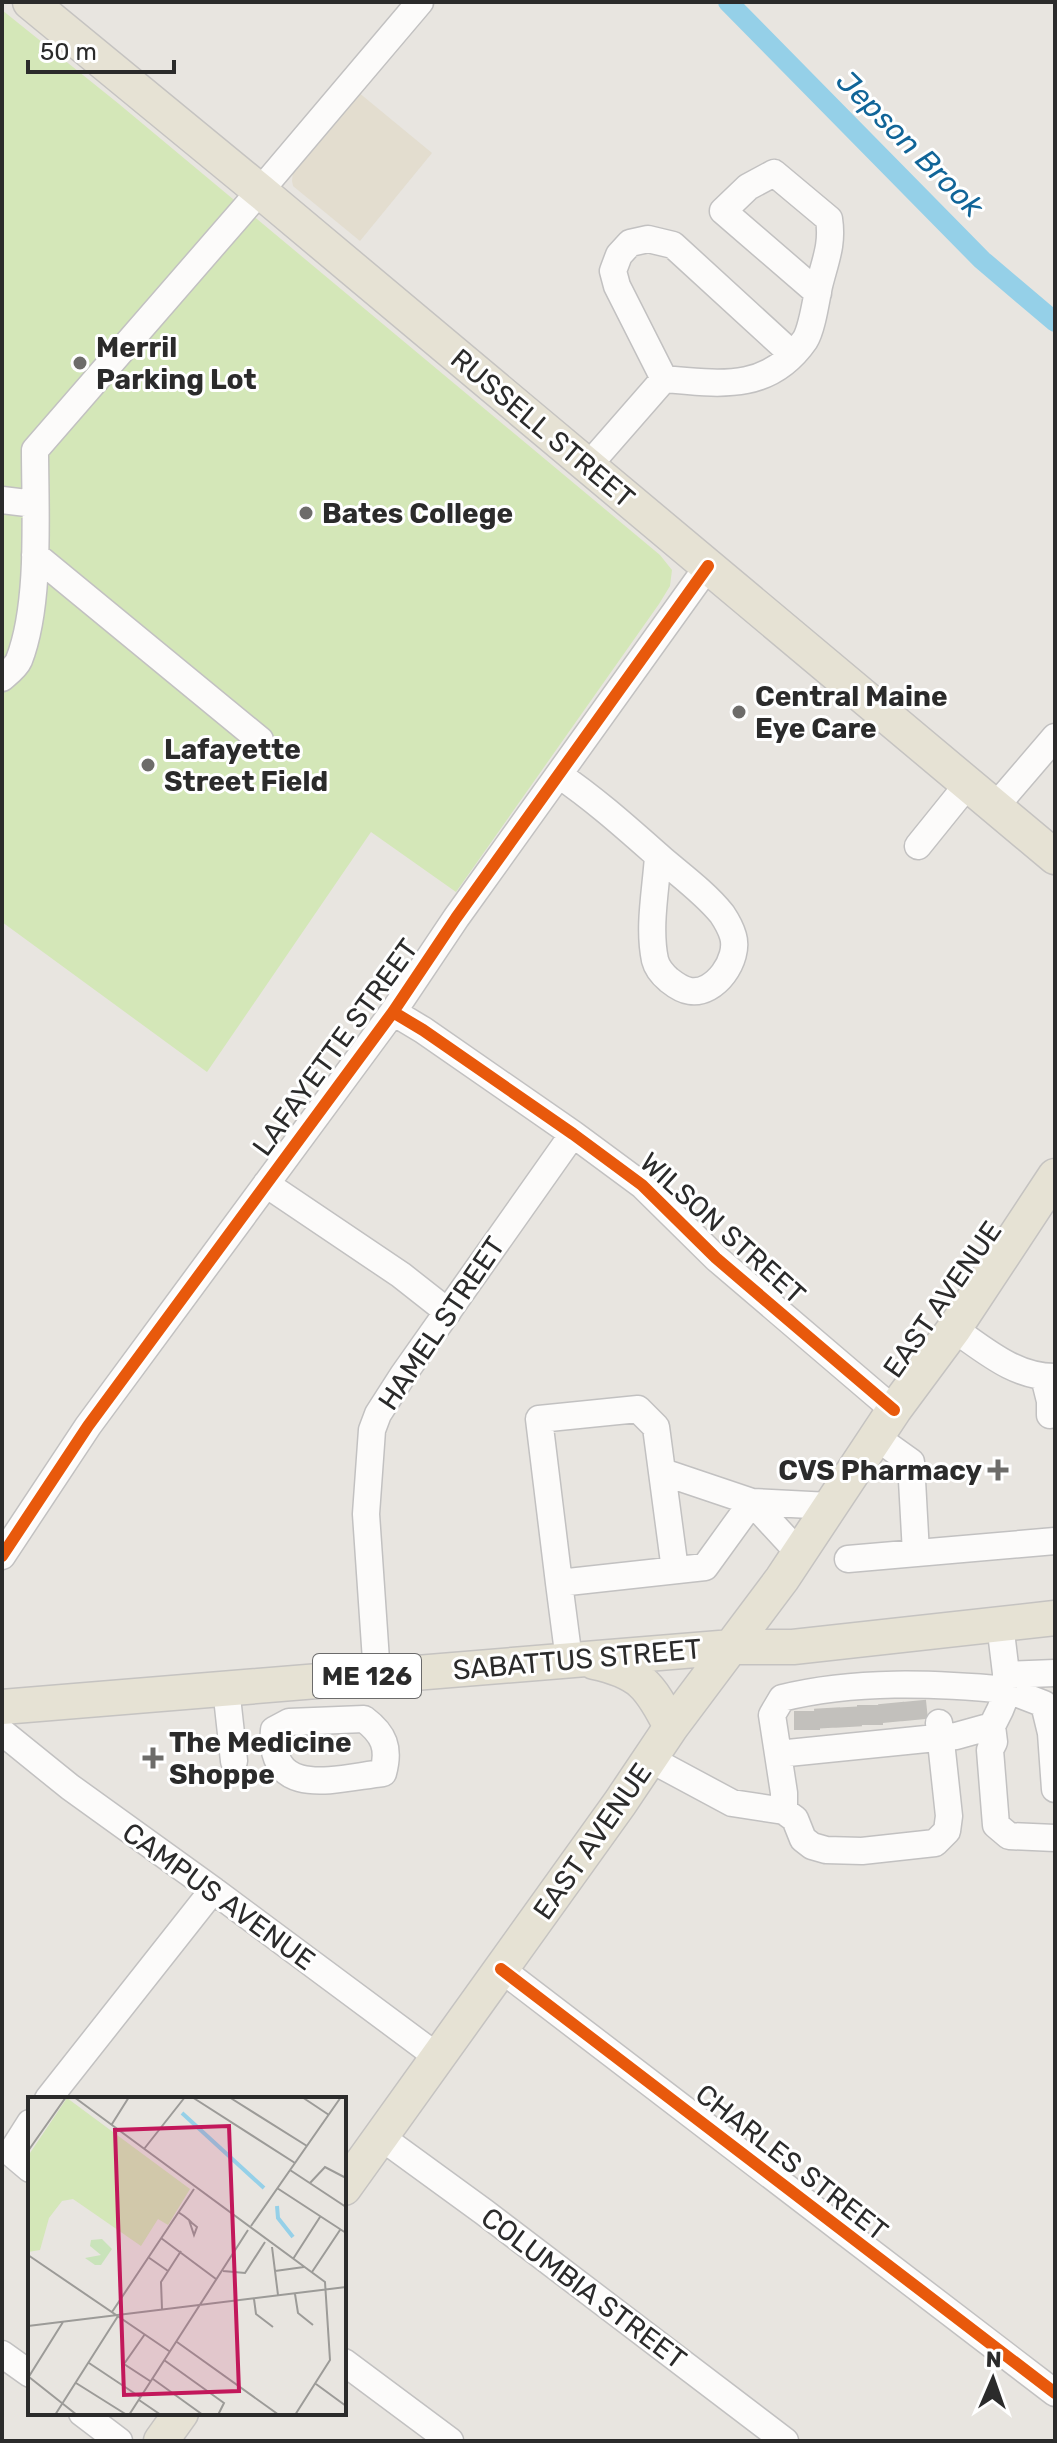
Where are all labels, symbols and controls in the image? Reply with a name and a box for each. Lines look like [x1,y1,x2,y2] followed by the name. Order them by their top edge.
[28,24,174,74] scale bar
[40,38,97,66] text: 50 m
[829,63,991,225] water label: Jepson Brook
[96,331,257,396] place label: Merril Parking Lot
[444,342,641,515] street label: RUSSELL STREET
[71,354,89,372] marker: Merril Parking Lot
[322,497,513,530] place label: Bates College
[297,504,315,522] marker: Bates College
[755,680,948,745] place label: Central Maine Eye Care
[730,703,748,721] marker: Central Maine Eye Care
[164,733,328,798] place label: Lafayette Street Field
[139,756,157,774] marker: Lafayette Street Field
[246,933,425,1162] street label: LAFAYETTE STREET
[633,1146,812,1311] street label: WILSON STREET
[876,1215,1008,1384] street label: EAST AVENUE
[371,1230,512,1416] street label: HAMEL STREET
[778,1454,982,1487] place label: CVS Pharmacy
[989,1461,1007,1479] marker: CVS Pharmacy
[451,1632,703,1687] street label: SABATTUS STREET
[313,1654,421,1698] road number: ME 126
[169,1726,352,1791] place label: The Medicine Shoppe
[144,1749,162,1767] marker: The Medicine Shoppe
[526,1757,658,1926] street label: EAST AVENUE
[116,1816,321,1977] street label: CAMPUS AVENUE
[689,2077,894,2248] street label: CHARLES STREET
[28,2097,346,2415] inset map
[475,2201,693,2376] street label: COLUMBIA STREET
[953,2339,1033,2419] north arrow
[985,2346,1002,2373] text: N

